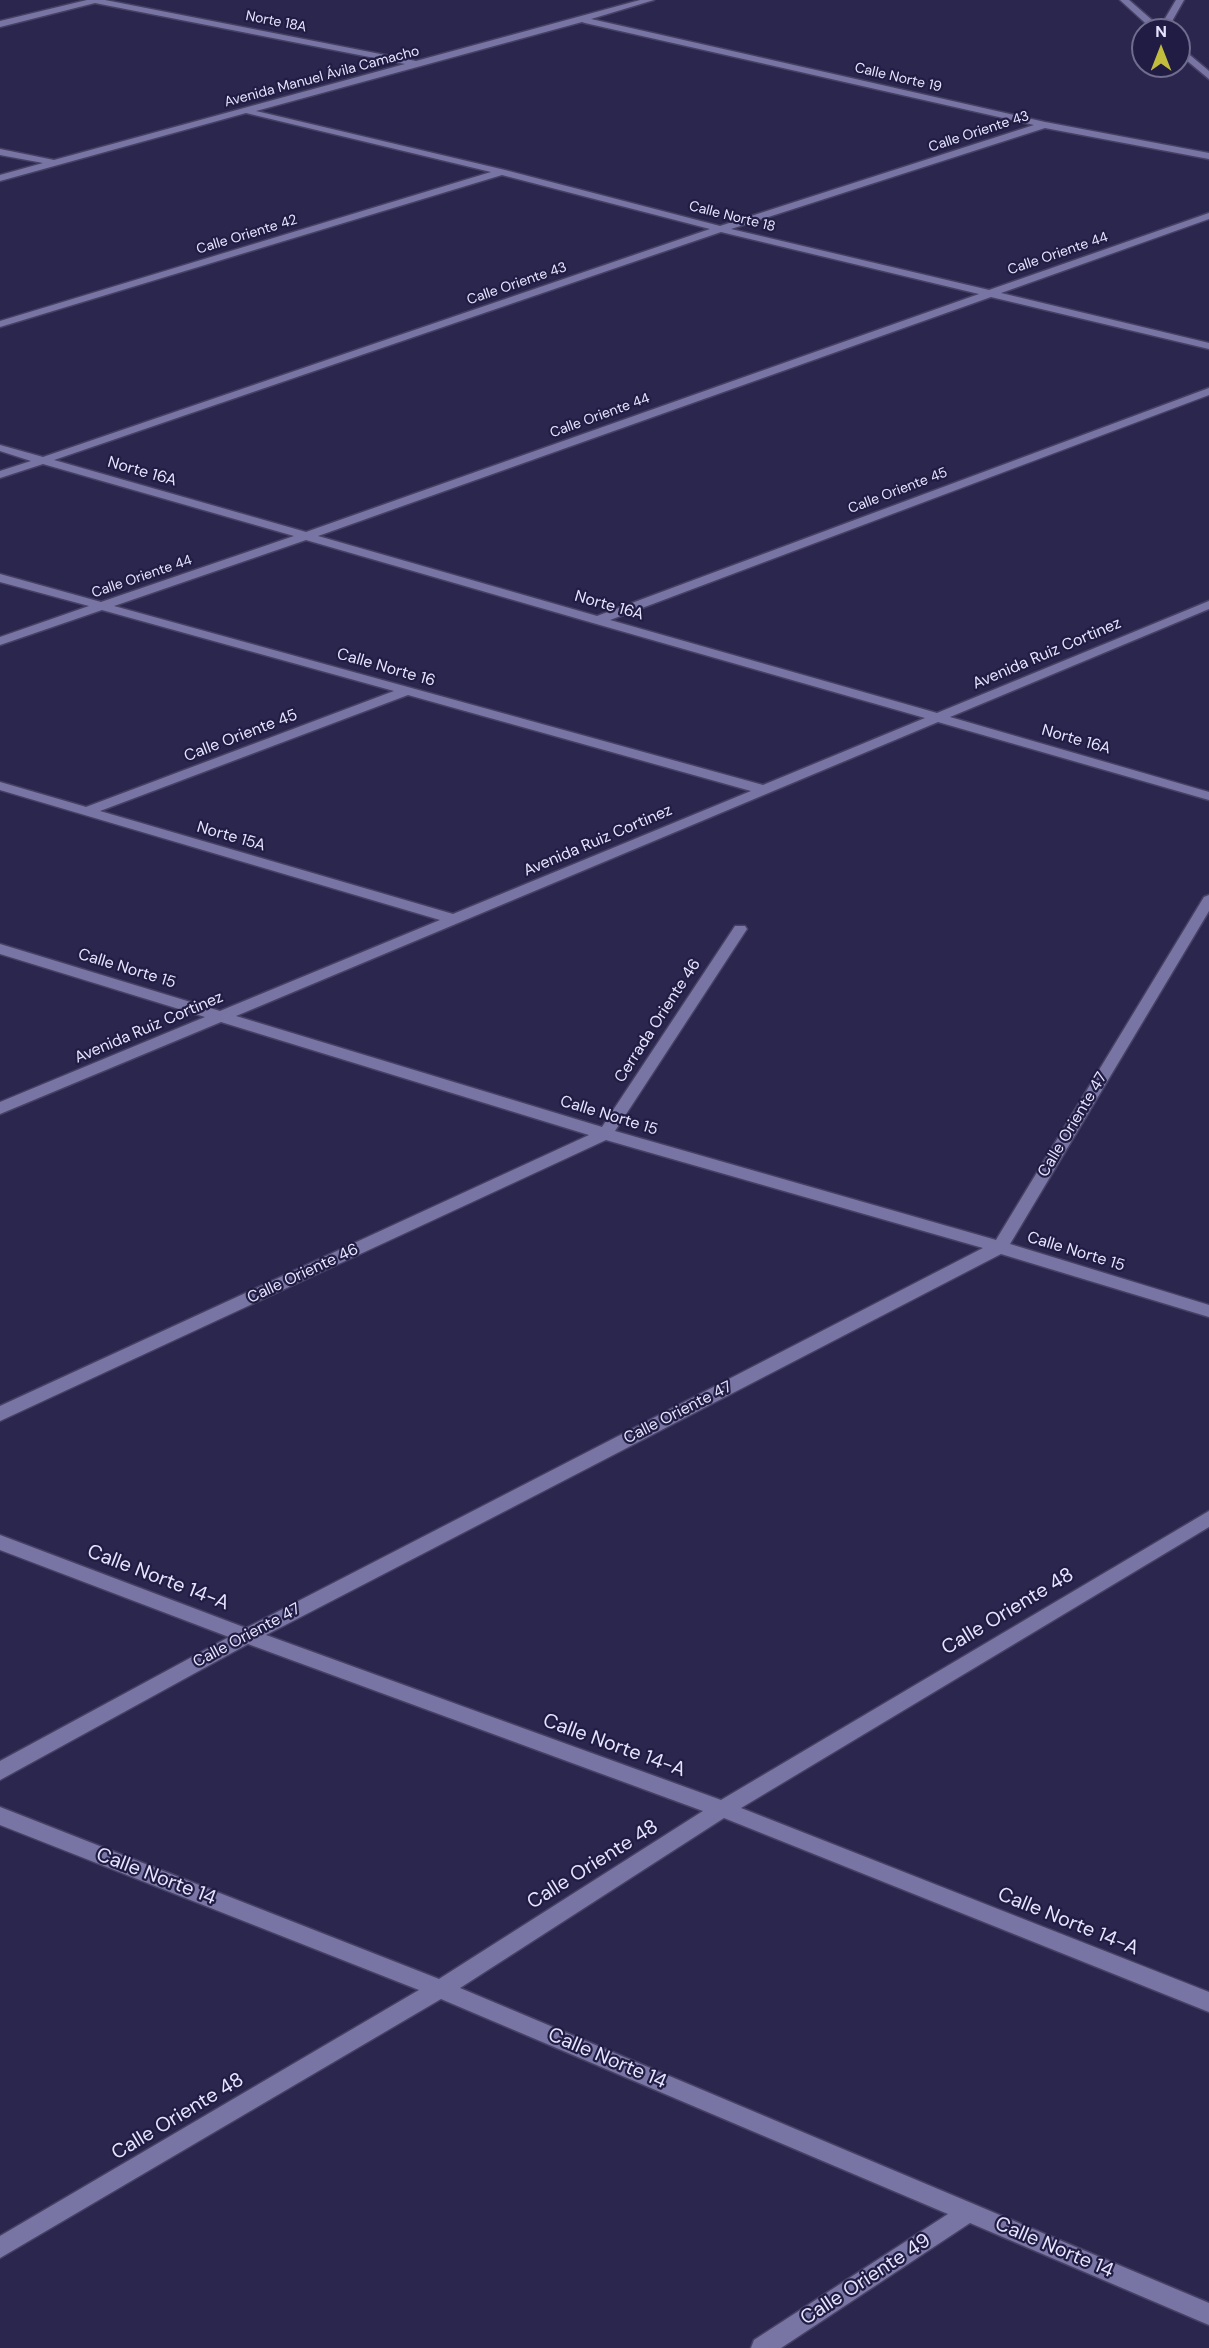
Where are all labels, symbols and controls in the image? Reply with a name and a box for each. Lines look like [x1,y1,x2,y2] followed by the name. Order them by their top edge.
[244,8,308,36] street label: Norte 18A
[1131,18,1191,78] north arrow
[1155,21,1167,42] text: N
[223,43,421,111] street label: Avenida Manuel Ávila Camacho
[853,60,943,96] street label: Calle Norte 19
[927,108,1031,156] street label: Calle Oriente 43
[687,198,777,236] street label: Calle Norte 18
[195,212,299,258] street label: Calle Oriente 42
[1006,229,1110,279] street label: Calle Oriente 44
[465,259,569,309] street label: Calle Oriente 43
[548,390,652,442] street label: Calle Oriente 44
[105,453,179,491] street label: Norte 16A
[846,464,950,518] street label: Calle Oriente 45
[90,552,194,602] street label: Calle Oriente 44
[572,587,646,625] street label: Norte 16A
[970,614,1124,694] street label: Avenida Ruiz Cortinez
[335,645,437,691] street label: Calle Norte 16
[182,706,300,766] street label: Calle Oriente 45
[1039,721,1113,759] street label: Norte 16A
[521,801,675,881] street label: Avenida Ruiz Cortinez
[194,818,268,856] street label: Norte 15A
[76,945,178,993] street label: Calle Norte 15
[611,956,705,1086] street label: Cerrada Oriente 46
[72,988,226,1068] street label: Avenida Ruiz Cortinez
[1034,1069,1112,1181] street label: Calle Oriente 47
[558,1092,660,1140] street label: Calle Norte 15
[1025,1228,1127,1276] street label: Calle Norte 15
[244,1240,362,1308] street label: Calle Oriente 46
[621,1377,735,1449] street label: Calle Oriente 47
[84,1540,232,1616] street label: Calle Norte 14-A
[938,1563,1078,1661] street label: Calle Oriente 48
[190,1600,304,1672] street label: Calle Oriente 47
[539,1709,689,1783] street label: Calle Norte 14-A
[523,1815,663,1915] street label: Calle Oriente 48
[93,1843,219,1911] street label: Calle Norte 14
[994,1883,1142,1961] street label: Calle Norte 14-A
[544,2023,670,2095] street label: Calle Norte 14
[108,2068,248,2166] street label: Calle Oriente 48
[991,2212,1117,2284] street label: Calle Norte 14
[796,2229,936,2331] street label: Calle Oriente 49

